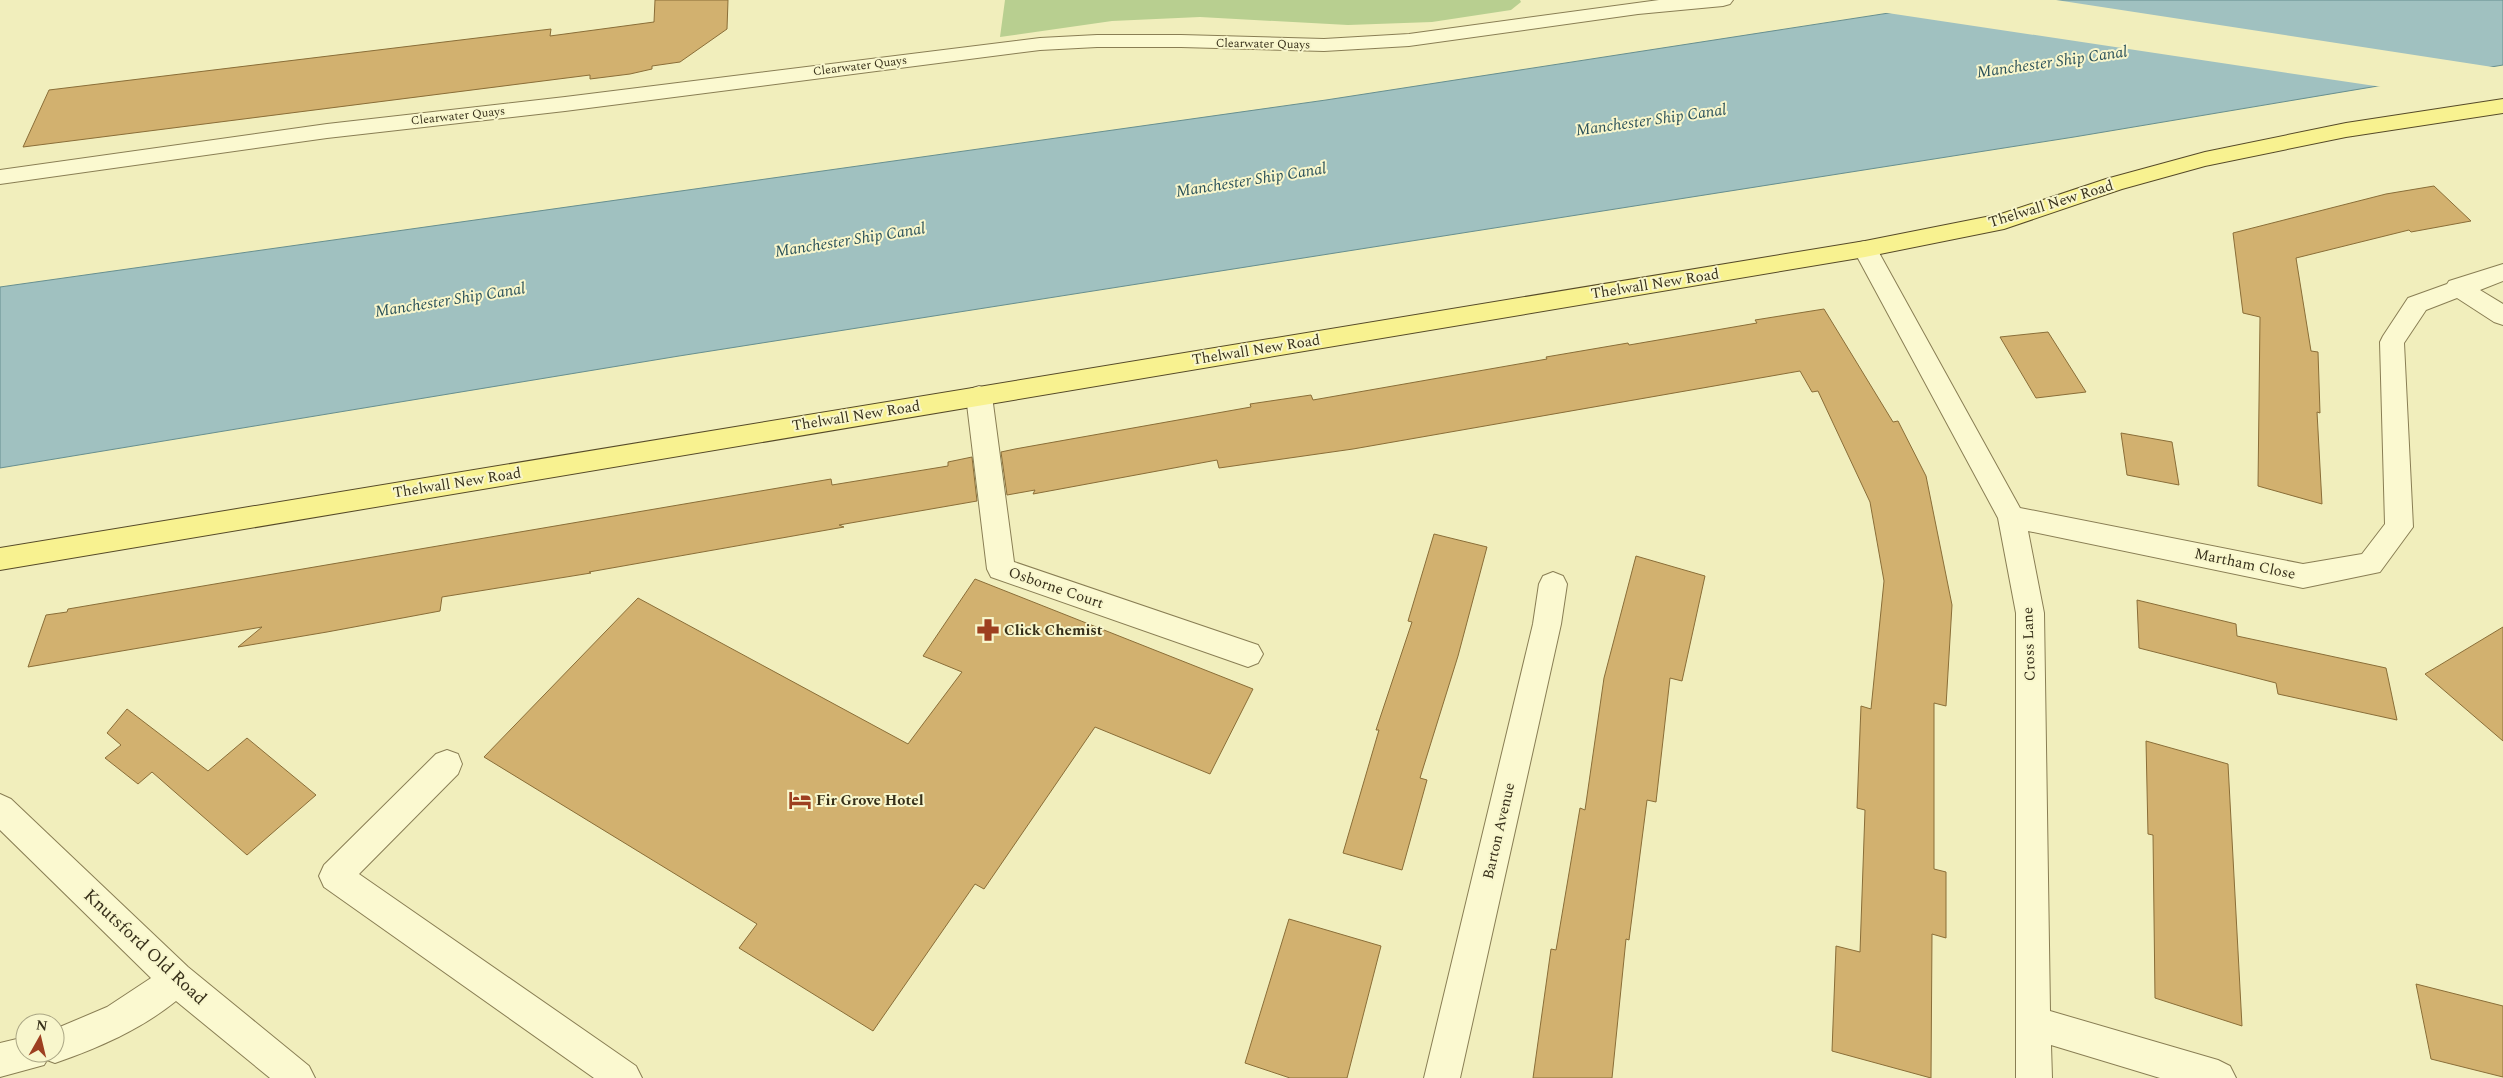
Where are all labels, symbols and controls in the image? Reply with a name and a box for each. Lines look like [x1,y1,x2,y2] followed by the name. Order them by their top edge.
[1216,34,1310,54] street label: Clearwater Quays
[1975,40,2129,84] water label: Manchester Ship Canal
[812,51,908,81] street label: Clearwater Quays
[1574,98,1728,142] water label: Manchester Ship Canal
[410,102,506,130] street label: Clearwater Quays
[1174,156,1328,204] water label: Manchester Ship Canal
[1986,174,2116,234] street label: Thelwall New Road
[773,216,927,264] water label: Manchester Ship Canal
[1589,262,1721,306] street label: Thelwall New Road
[373,276,527,324] water label: Manchester Ship Canal
[1190,328,1322,372] street label: Thelwall New Road
[790,394,922,438] street label: Thelwall New Road
[391,461,523,505] street label: Thelwall New Road
[2192,542,2298,586] street label: Martham Close
[1005,561,1107,615] street label: Osborne Court
[2016,606,2042,682] street label: Cross Lane
[975,617,1001,643] pharmacy icon: Click Chemist
[1004,619,1103,642] place label: Click Chemist
[1477,780,1521,882] street label: Barton Avenue
[787,787,813,813] hotel icon: Fir Grove Hotel
[816,789,924,812] place label: Fir Grove Hotel
[77,882,213,1012] street label: Knutsford Old Road
[15,1013,65,1063] north arrow
[35,1014,49,1037] text: N

